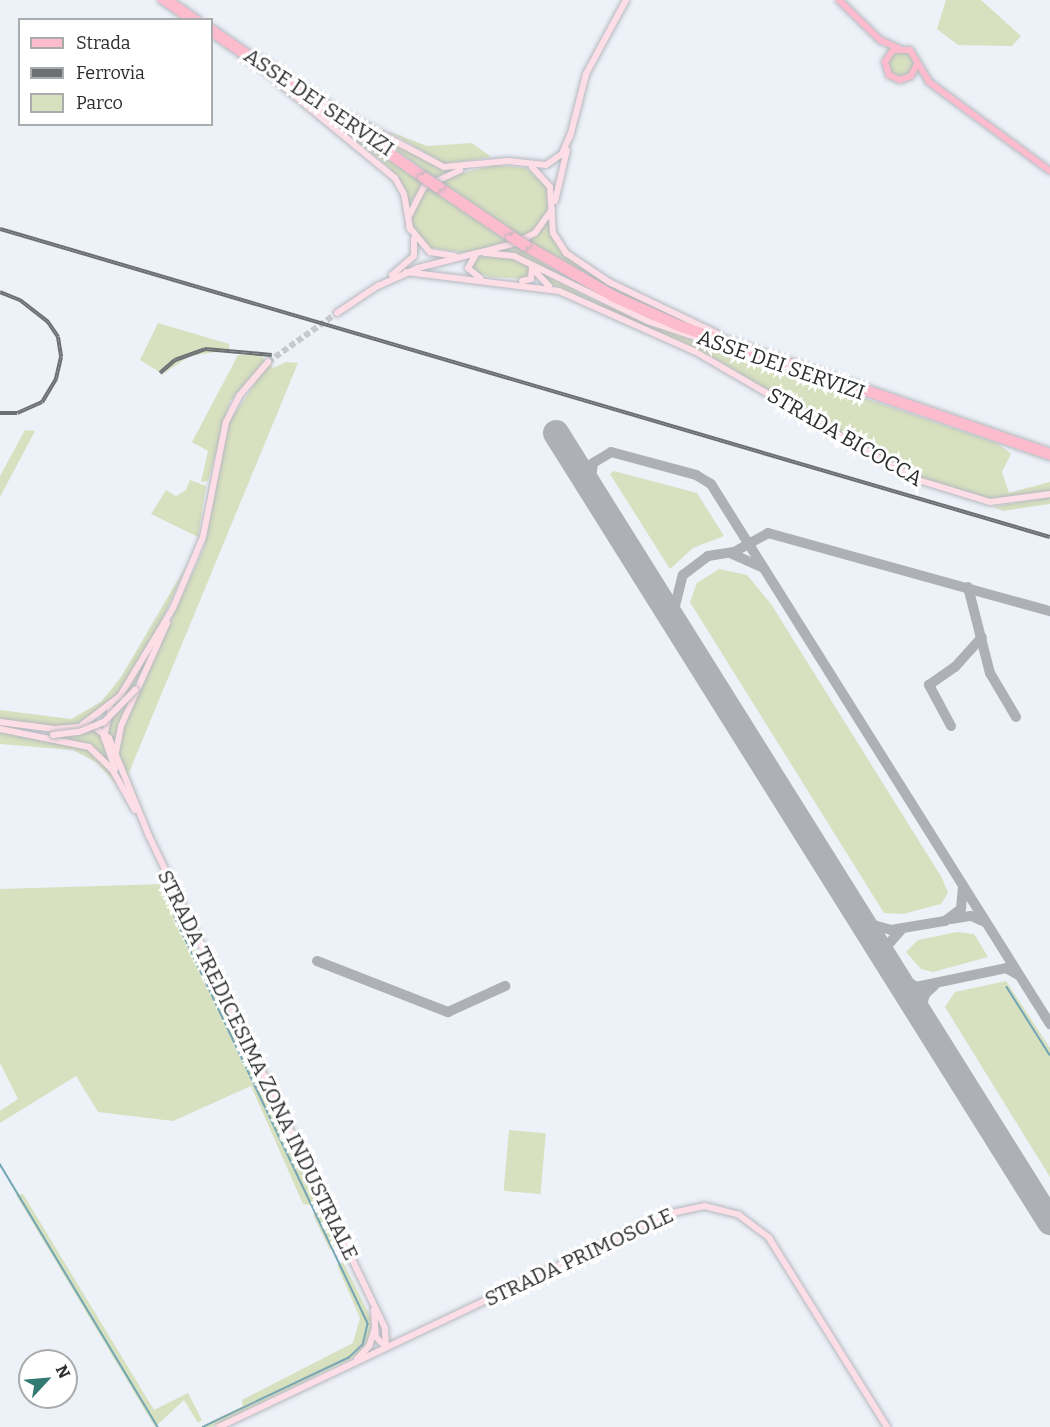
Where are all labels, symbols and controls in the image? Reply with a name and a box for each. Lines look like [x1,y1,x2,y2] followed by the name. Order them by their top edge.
[18,18,213,126] legend
[76,32,131,54] text: Strada
[239,43,399,161] street label: ASSE DEI SERVIZI
[76,62,145,84] text: Ferrovia
[76,92,123,114] text: Parco
[694,325,868,405] street label: ASSE DEI SERVIZI
[763,382,927,492] street label: STRADA BICOCCA
[152,866,364,1264] street label: STRADA TREDICESIMA ZONA INDUSTRIALE
[481,1202,677,1312] street label: STRADA PRIMOSOLE
[18,1349,78,1409] north arrow
[52,1362,74,1381] text: N

